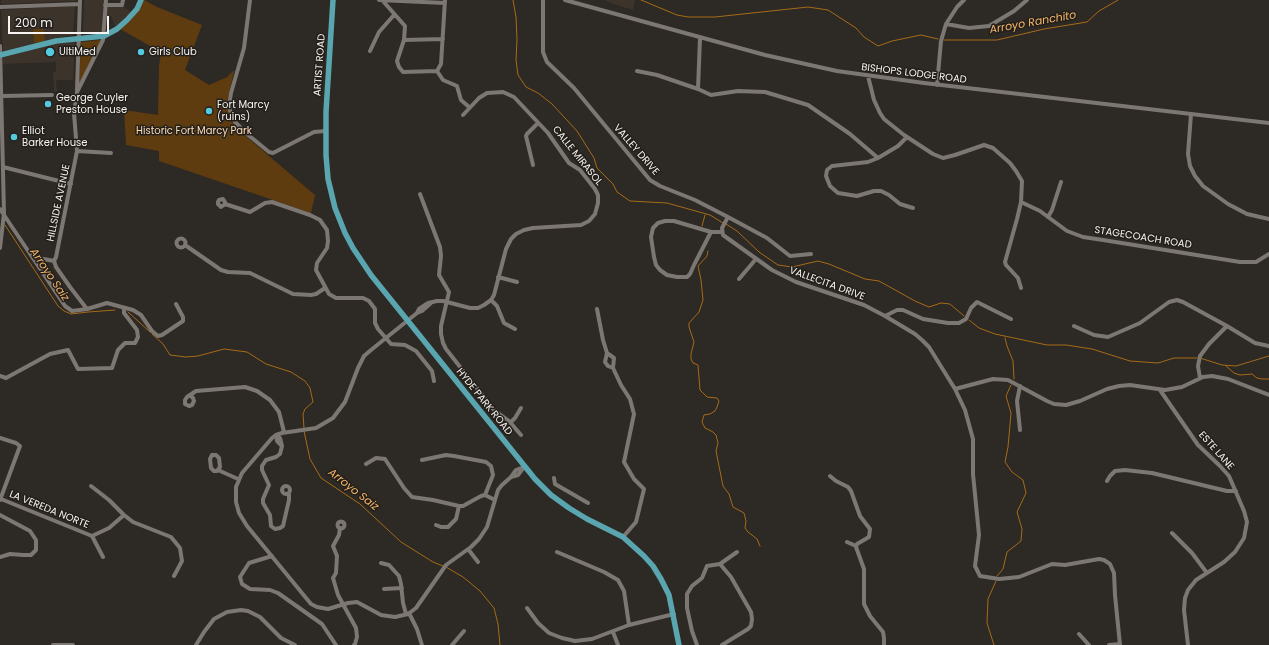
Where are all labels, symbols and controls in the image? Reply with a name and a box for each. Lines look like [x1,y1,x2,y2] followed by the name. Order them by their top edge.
[10,8,111,34] scale bar
[989,9,1077,37] water label: Arroyo Ranchito
[15,14,53,31] text: 200 m
[312,33,328,97] street label: ARTIST ROAD
[44,46,56,58] marker: UltiMed
[59,46,96,58] place label: UltiMed
[149,46,197,58] place label: Girls Club
[136,47,146,57] marker: Girls Club
[861,62,967,86] street label: BISHOPS LODGE ROAD
[56,92,128,116] place label: George Cuyler Preston House
[43,99,53,109] marker: George Cuyler Preston House
[217,99,269,122] place label: Fort Marcy (ruins)
[204,106,214,116] marker: Fort Marcy (ruins)
[611,122,661,178] street label: VALLEY DRIVE
[549,124,605,188] street label: CALLE MIRASOL
[22,125,88,148] place label: Elliot Barker House
[136,125,252,137] park label: Historic Fort Marcy Park
[9,132,19,142] marker: Elliot Barker House
[45,163,73,243] street label: HILLSIDE AVENUE
[1094,224,1192,252] street label: STAGECOACH ROAD
[27,246,71,304] water label: Arroyo Saiz
[787,265,867,303] street label: VALLECITA DRIVE
[453,366,515,438] street label: HYDE PARK ROAD
[1196,429,1236,473] street label: ESTE LANE
[325,466,381,514] water label: Arroyo Saiz
[7,489,91,531] street label: LA VEREDA NORTE

